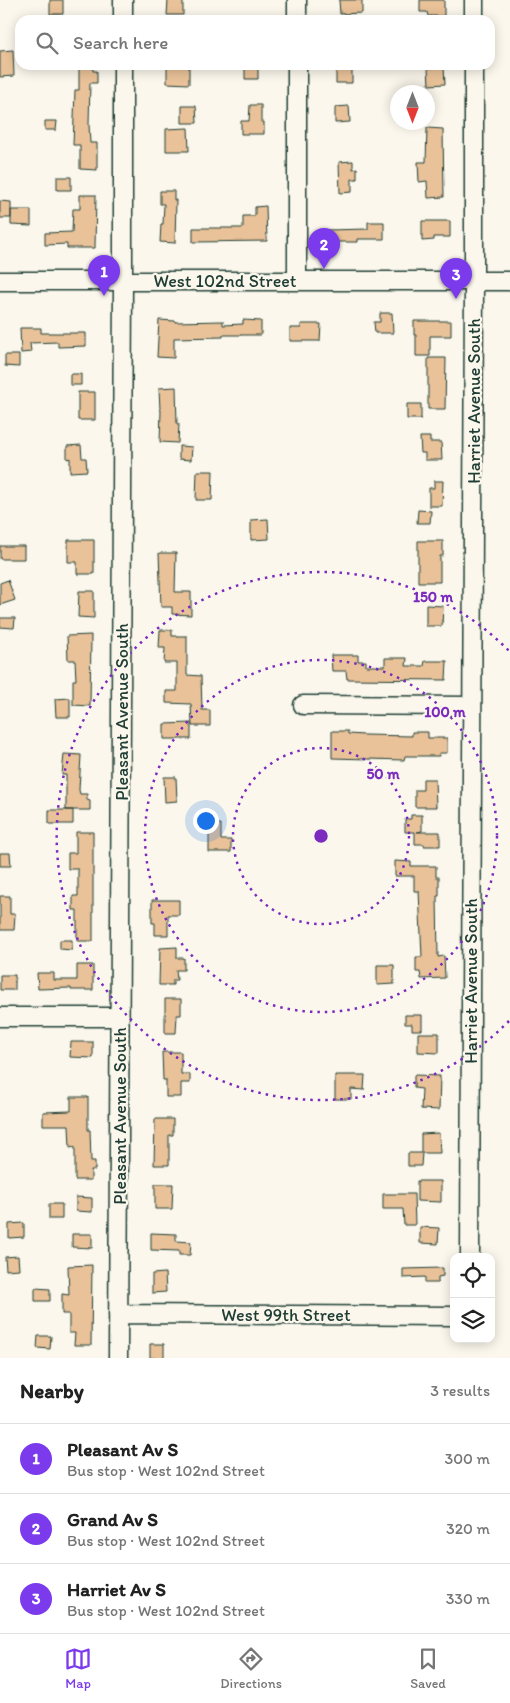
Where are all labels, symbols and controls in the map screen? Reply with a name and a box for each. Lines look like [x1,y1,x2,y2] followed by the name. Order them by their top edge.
[15,15,495,70] search box
[33,29,61,57] icon: search
[73,31,168,54] text: Search here
[390,85,435,130] north arrow
[308,228,340,269] pin: 2
[88,255,120,296] pin: 1
[440,258,472,299] pin: 3
[153,270,297,292] street label: West 102nd Street
[463,318,485,484] street label: Harriet Avenue South
[413,588,453,606] text: 150 m
[111,623,133,801] street label: Pleasant Avenue South
[424,703,466,721] text: 100 m
[366,765,400,783] text: 50 m
[193,808,219,834] your location
[312,827,330,845] centre of rings
[460,898,482,1064] street label: Harriet Avenue South
[109,1027,131,1205] street label: Pleasant Avenue South
[450,1253,495,1343] map controls
[450,1253,495,1298] button: locate
[450,1298,495,1343] button: layers
[221,1304,351,1326] street label: West 99th Street
[20,1378,84,1403] text: Nearby
[430,1381,490,1400] text: 3 results
[67,1438,178,1461] text: Pleasant Av S
[32,1449,40,1468] text: 1
[445,1449,490,1468] text: 300 m
[67,1461,265,1480] text: Bus stop · West 102nd Street
[67,1508,158,1531] text: Grand Av S
[32,1519,40,1538] text: 2
[446,1519,490,1538] text: 320 m
[67,1531,265,1550] text: Bus stop · West 102nd Street
[67,1578,166,1601] text: Harriet Av S
[32,1589,40,1608] text: 3
[446,1589,490,1608] text: 330 m
[67,1601,265,1620] text: Bus stop · West 102nd Street
[64,1645,92,1692] tab: Map
[220,1645,282,1692] tab: Directions
[410,1645,446,1692] tab: Saved

